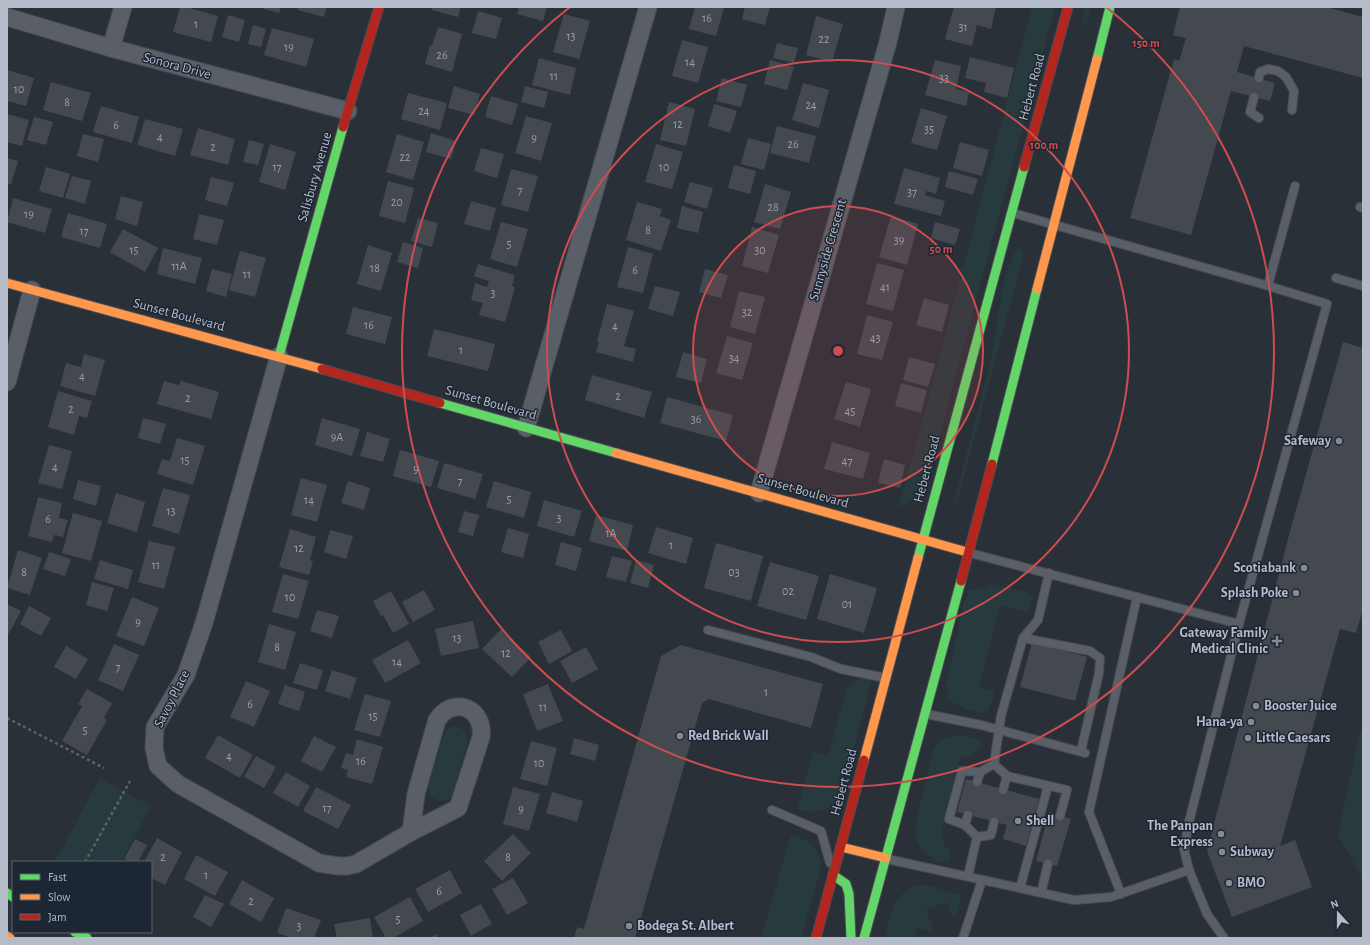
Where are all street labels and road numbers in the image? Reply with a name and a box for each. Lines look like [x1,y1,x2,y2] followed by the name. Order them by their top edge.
[142,50,212,82] street label: Sonora Drive
[1016,52,1048,122] street label: Hebert Road
[295,130,335,224] street label: Salisbury Avenue
[807,197,849,302] street label: Sunnyside Crescent
[132,296,226,334] street label: Sunset Boulevard
[444,383,538,423] street label: Sunset Boulevard
[911,434,943,504] street label: Hebert Road
[756,471,850,511] street label: Sunset Boulevard
[152,668,192,730] street label: Savoy Place
[828,747,860,817] street label: Hebert Road

